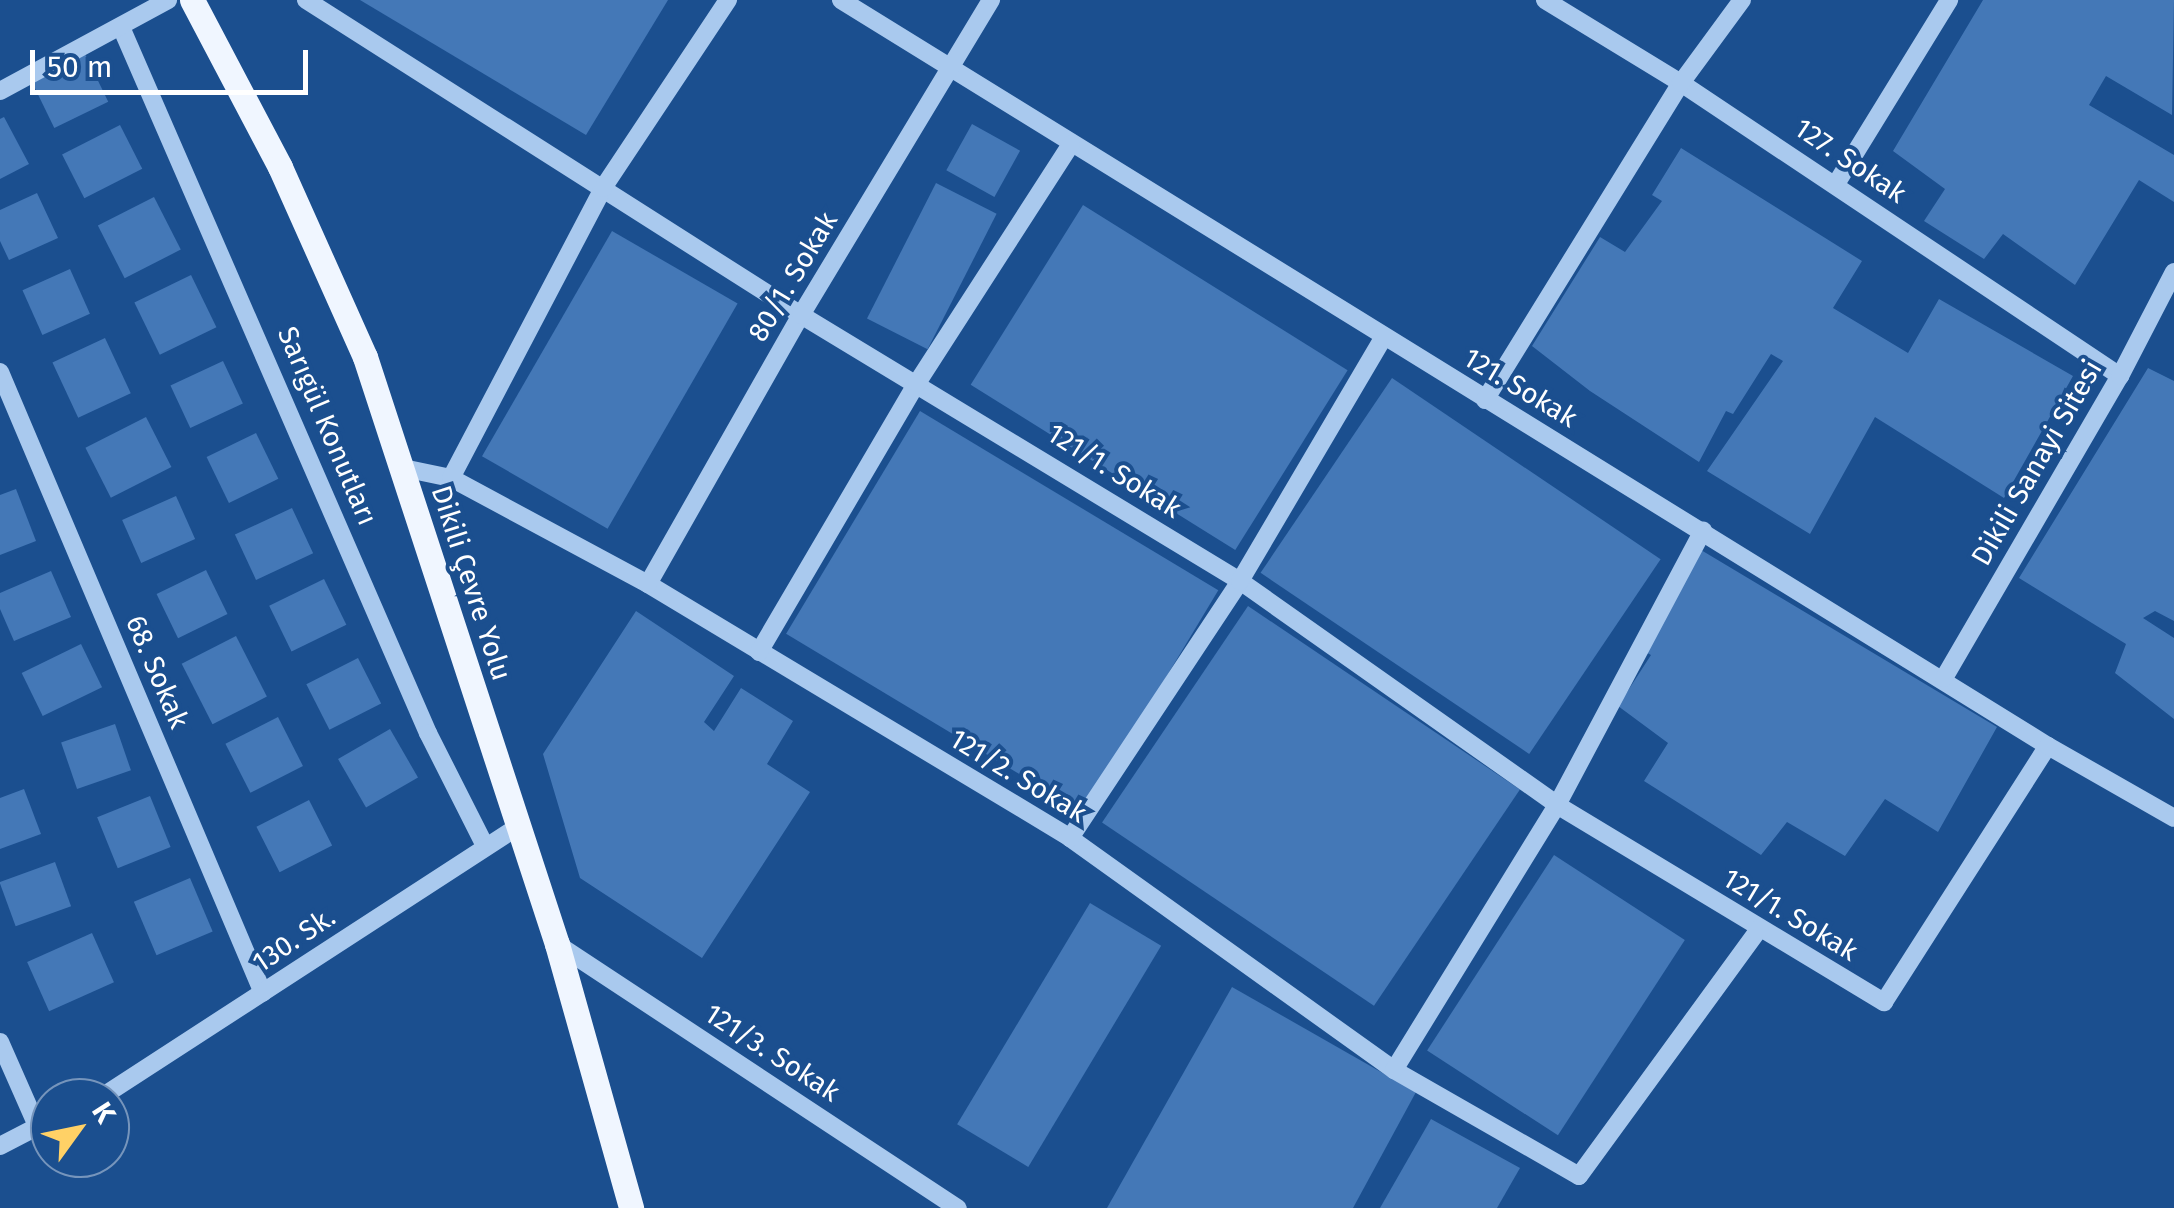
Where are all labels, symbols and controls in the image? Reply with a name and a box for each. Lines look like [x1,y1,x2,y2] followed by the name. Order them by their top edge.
[35,30,312,92] scale bar
[47,49,112,85] text: 50 m
[1788,111,1912,211] street label: 127. Sokak
[741,206,845,348] street label: 80/1. Sokak
[270,322,384,530] street label: Sarıgül Konutları
[1457,341,1583,435] street label: 121. Sokak
[1965,354,2109,572] street label: Dikili Sanayi Sitesi
[1041,417,1187,525] street label: 121/1. Sokak
[424,481,518,685] street label: Dikili Çevre Yolu
[118,610,196,734] street label: 68. Sokak
[943,722,1093,830] street label: 121/2. Sokak
[1716,862,1864,968] street label: 121/1. Sokak
[246,900,342,980] street label: 130. Sk.
[698,997,846,1109] street label: 121/3. Sokak
[30,1078,130,1178] north arrow
[85,1096,123,1129] text: K

